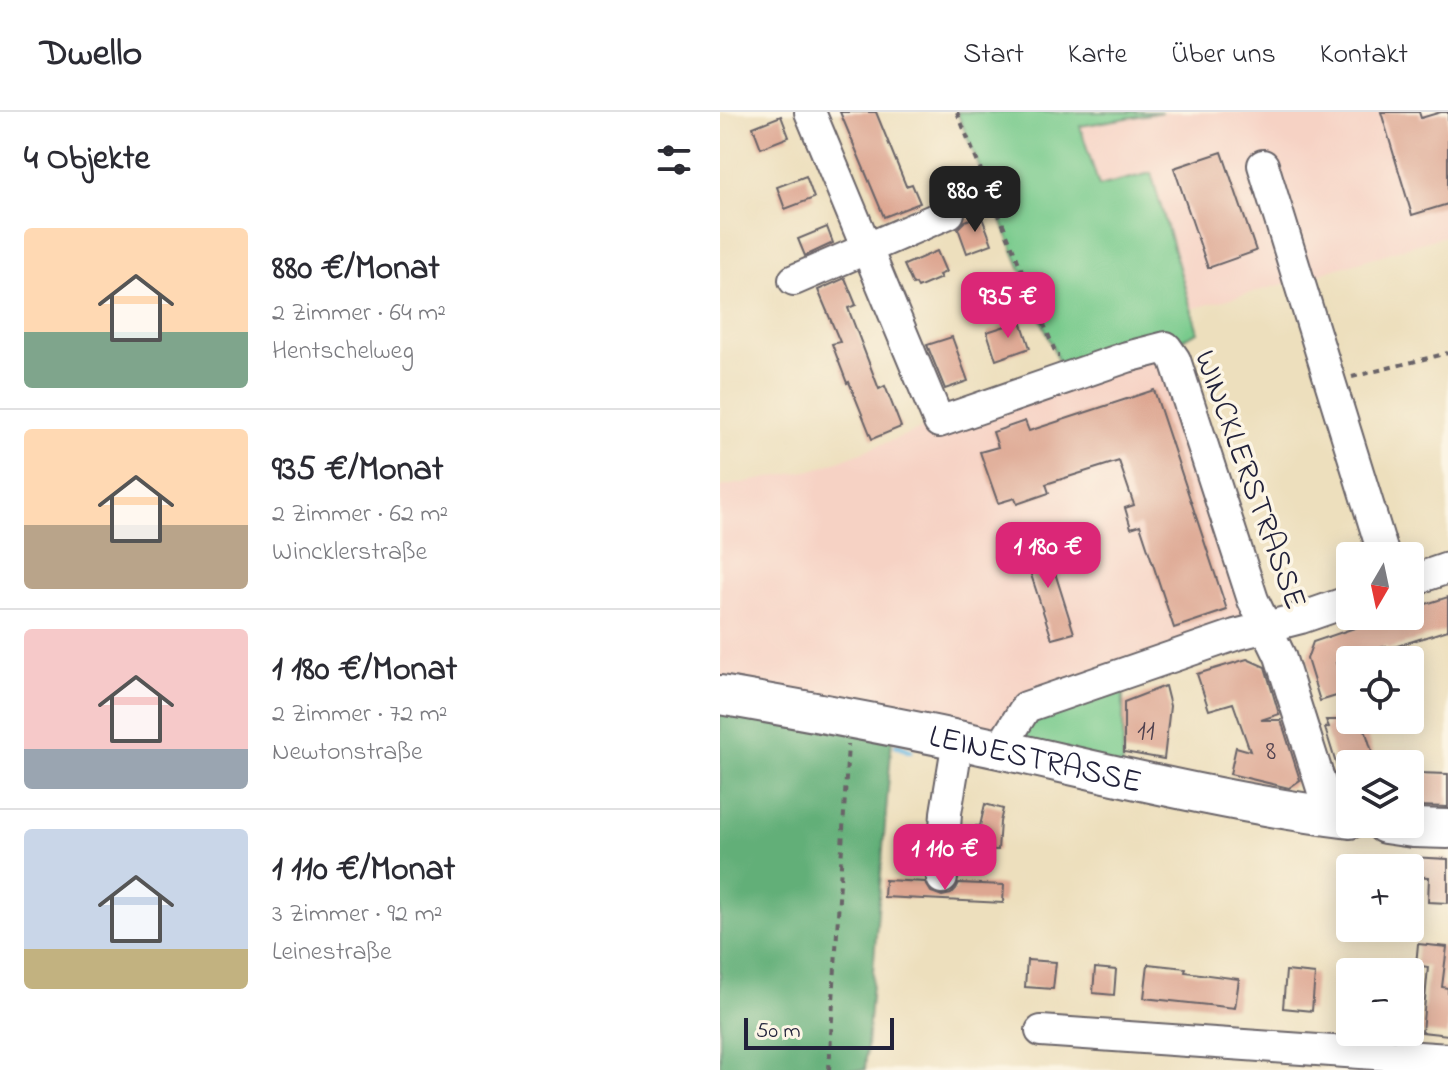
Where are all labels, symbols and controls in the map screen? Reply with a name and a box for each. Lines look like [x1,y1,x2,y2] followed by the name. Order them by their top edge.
[40,27,142,83] text: Dwello
[963,35,1024,76] text: Start
[1068,35,1127,76] text: Karte
[1171,35,1276,76] text: Über uns
[1320,35,1408,76] text: Kontakt
[24,135,150,185] text: 4 Objekte
[652,138,696,182] icon: filters
[919,166,1031,234] pin: 880 €
[947,173,1003,211] text: 880 €
[272,245,440,295] text: 880 €/Monat
[88,260,184,356] icon: home
[952,272,1064,340] pin: 935 €
[979,279,1037,317] text: 935 €
[272,295,446,333] text: 2 Zimmer · 64 m²
[272,333,414,371] text: Hentschelweg
[1180,344,1317,616] street label: WINCKLERSTRASSE
[272,446,443,496] text: 935 €/Monat
[88,461,184,557] icon: home
[272,496,448,534] text: 2 Zimmer · 62 m²
[974,522,1122,590] pin: 1 180 €
[1014,529,1082,567] text: 1 180 €
[272,534,427,572] text: Wincklerstraße
[1336,542,1424,630] north arrow
[1336,542,1424,1046] map controls
[272,646,457,696] text: 1 180 €/Monat
[1336,646,1424,734] button: locate
[88,661,184,757] icon: home
[272,696,448,734] text: 2 Zimmer · 72 m²
[1137,712,1155,753] house number: 11
[925,715,1146,807] street label: LEINESTRASSE
[1266,732,1276,773] house number: 8
[272,734,423,772] text: Newtonstraße
[1336,750,1424,838] button: layers
[871,824,1019,892] pin: 1 110 €
[911,831,979,869] text: 1 110 €
[272,846,455,896] text: 1 110 €/Monat
[1336,854,1424,942] button: +
[88,861,184,957] icon: home
[272,896,442,934] text: 3 Zimmer · 92 m²
[272,934,392,972] text: Leinestraße
[1336,958,1424,1046] button: −
[744,1014,894,1050] scale bar
[756,1016,801,1048] text: 50 m

